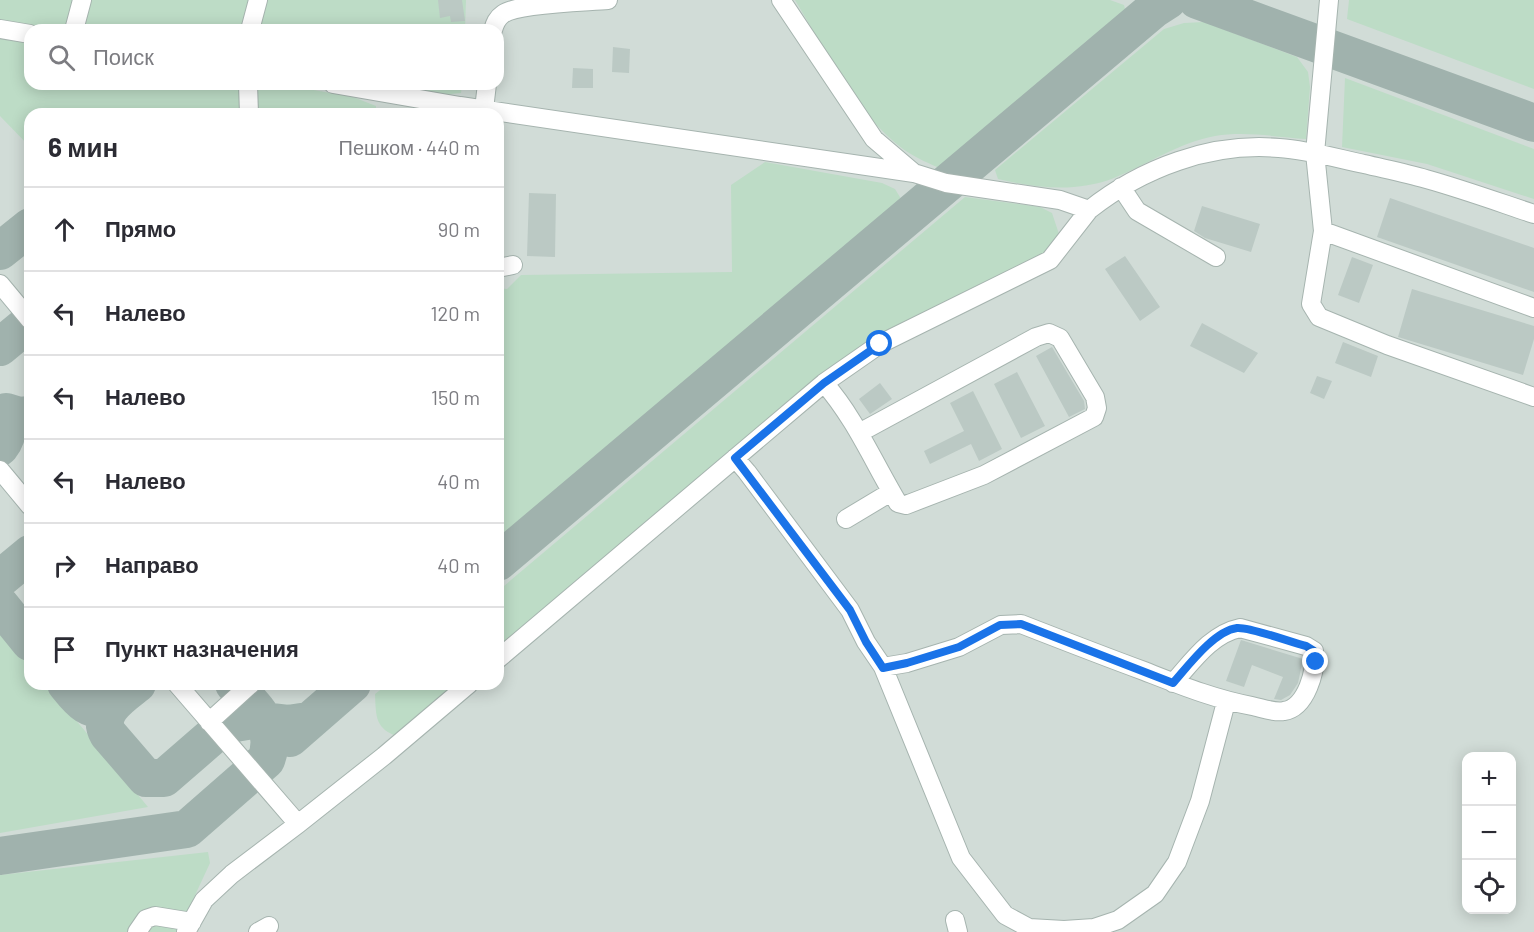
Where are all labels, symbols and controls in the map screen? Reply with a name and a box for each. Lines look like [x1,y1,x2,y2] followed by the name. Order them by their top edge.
[24,24,504,90] search box
[45,41,78,74] icon: search
[93,43,154,69] text: Поиск
[48,131,118,162] text: 6 мин
[339,135,480,159] text: Пешком · 440 m
[48,213,81,246] icon: ahead
[105,215,176,241] text: Прямо
[438,217,480,241] text: 90 m
[48,297,81,330] icon: left
[105,299,186,325] text: Налево
[430,301,480,325] text: 120 m
[866,330,892,356] route start
[48,381,81,414] icon: left
[105,383,186,409] text: Налево
[431,385,480,409] text: 150 m
[48,465,81,498] icon: left
[105,467,186,493] text: Налево
[437,469,480,493] text: 40 m
[48,549,81,582] icon: right
[105,551,199,577] text: Направо
[437,553,480,577] text: 40 m
[48,633,81,666] icon: arrive
[105,635,299,661] text: Пункт назначения
[1302,648,1328,674] route end
[1462,752,1516,914] map controls
[1462,752,1516,806] button: +
[1462,806,1516,860] button: −
[1462,860,1516,914] button: locate

